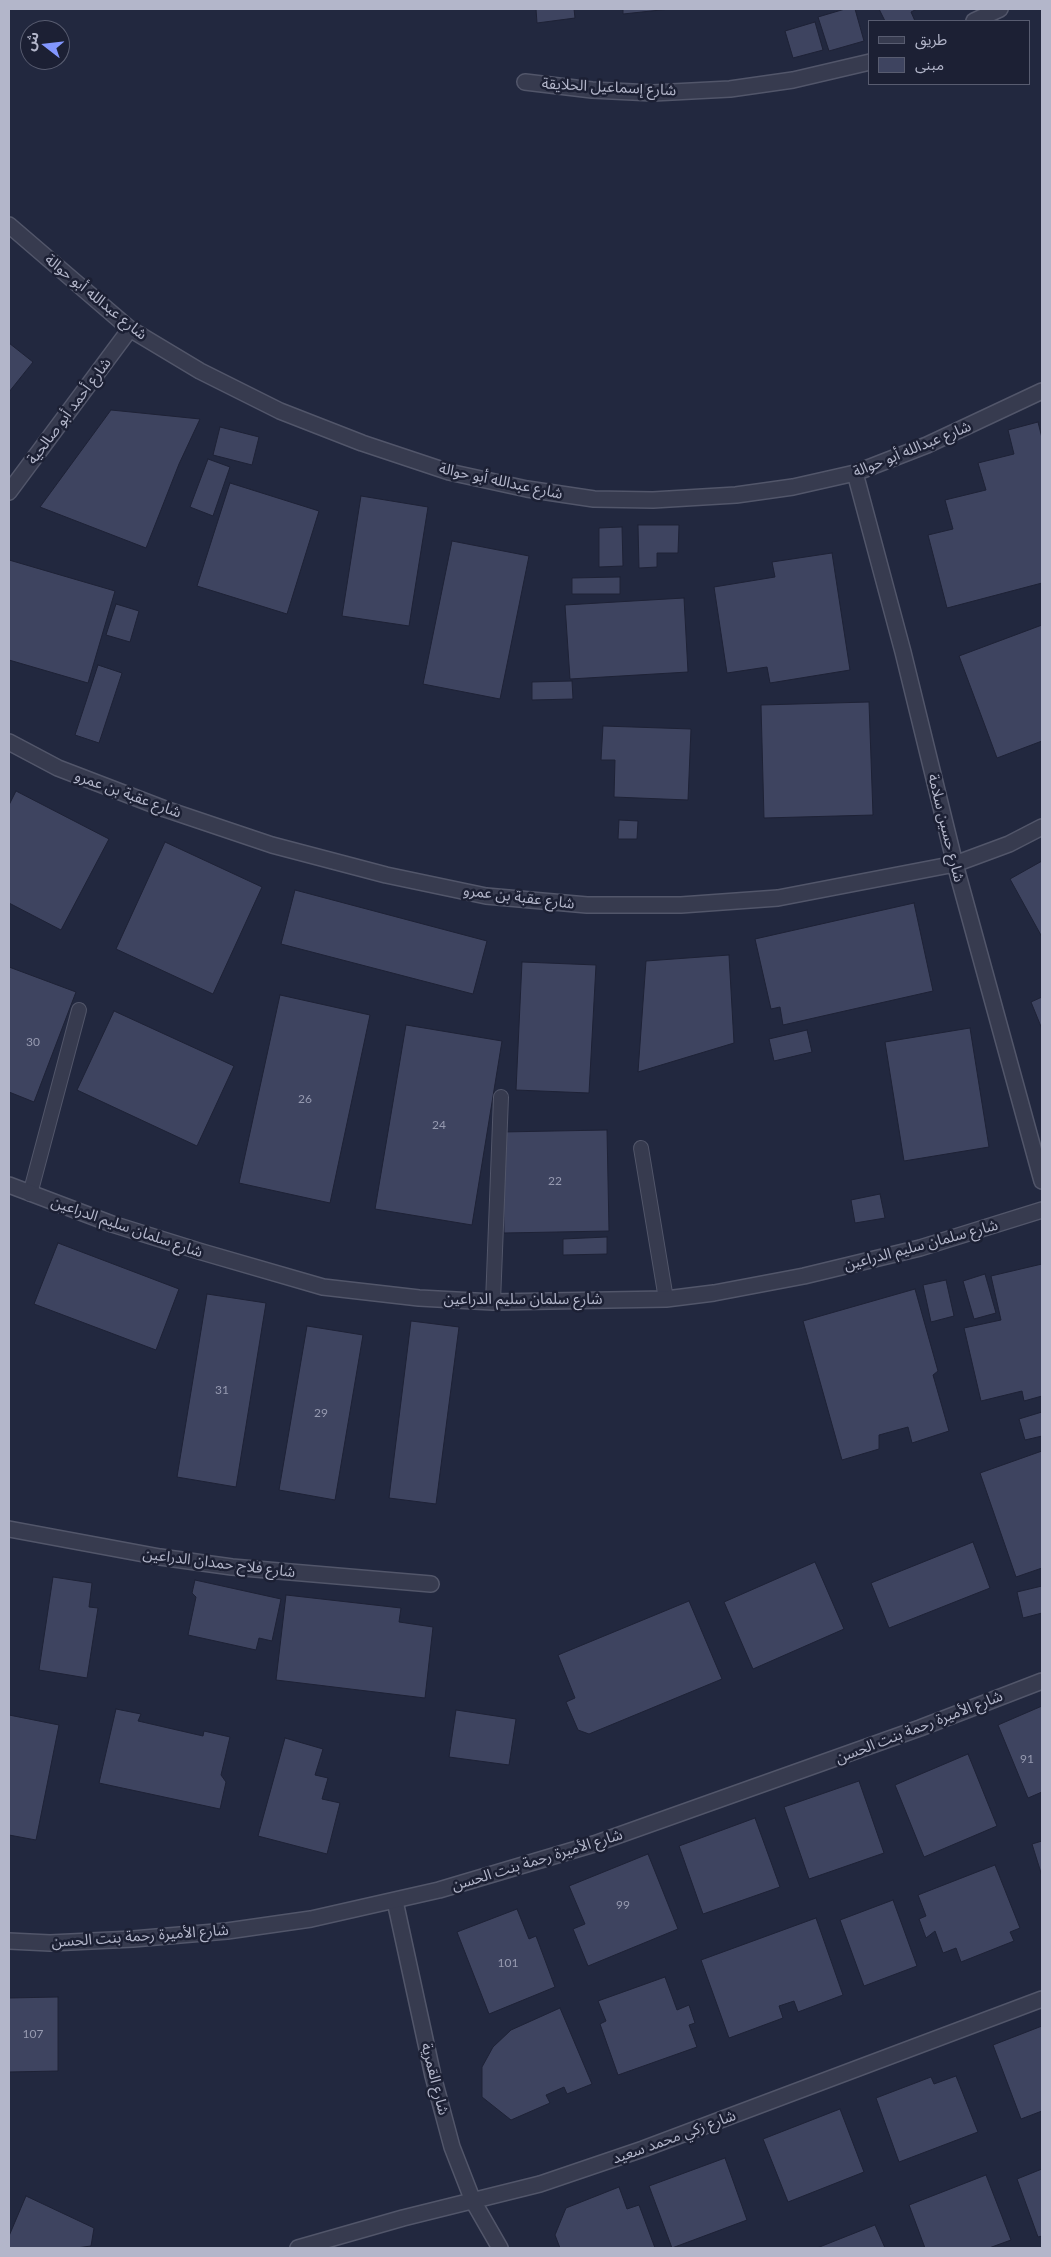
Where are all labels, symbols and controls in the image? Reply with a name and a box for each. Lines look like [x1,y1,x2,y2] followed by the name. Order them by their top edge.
[20,20,70,70] north arrow
[868,20,1031,85] legend
[20,29,42,53] text: ش
[915,30,947,48] text: طريق
[915,55,944,73] text: مبنى
[541,74,677,100] street label: شارع إسماعيل الحلايقة
[41,250,151,344] street label: شارع عبدالله أبو حوالة
[23,354,115,468] street label: شارع أحمد أبو صالحية
[850,417,974,481] street label: شارع عبدالله أبو حوالة
[438,459,564,503] street label: شارع عبدالله أبو حوالة
[72,766,184,822] street label: شارع عقبة بن عمرو
[924,772,968,884] street label: شارع حسين سلامة
[462,881,576,913] street label: شارع عقبة بن عمرو
[26,1035,40,1049] house number: 30
[298,1092,312,1106] house number: 26
[432,1118,446,1132] house number: 24
[548,1174,562,1188] house number: 22
[49,1193,205,1261] street label: شارع سلمان سليم الدراعين
[842,1216,1000,1274] street label: شارع سلمان سليم الدراعين
[444,1290,602,1308] street label: شارع سلمان سليم الدراعين
[215,1383,229,1397] house number: 31
[314,1406,328,1420] house number: 29
[142,1545,296,1581] street label: شارع فلاح حمدان الدراعين
[833,1687,1005,1767] street label: شارع الأميرة رحمة بنت الحسن
[1020,1752,1034,1766] house number: 91
[449,1825,625,1895] street label: شارع الأميرة رحمة بنت الحسن
[616,1898,630,1912] house number: 99
[51,1921,229,1951] street label: شارع الأميرة رحمة بنت الحسن
[498,1956,518,1970] house number: 101
[23,2027,43,2041] house number: 107
[417,2041,453,2117] street label: شارع القمرية
[610,2106,738,2168] street label: شارع زكي محمد سعيد

